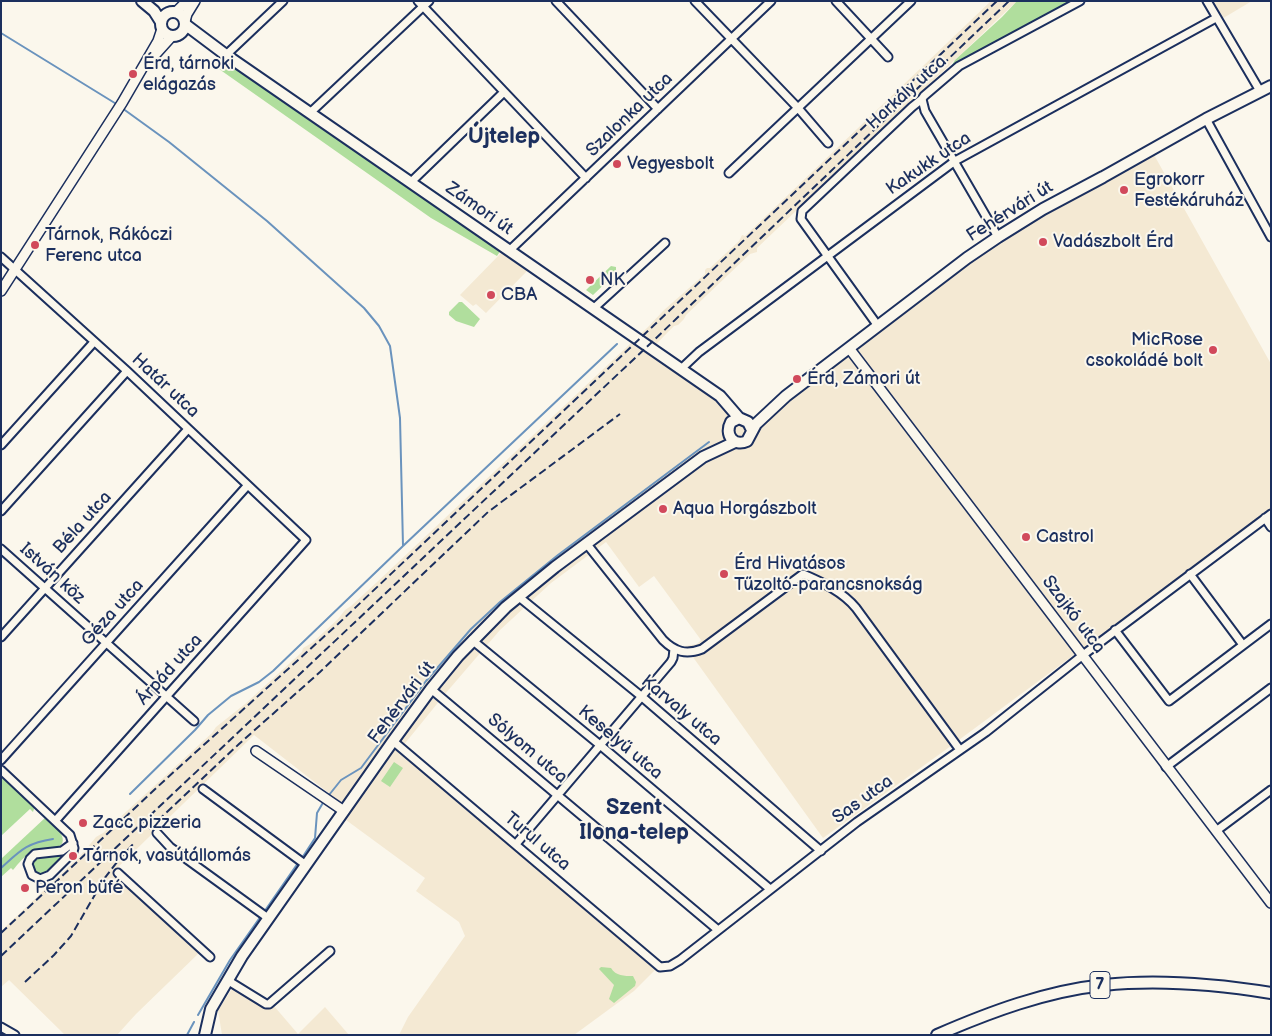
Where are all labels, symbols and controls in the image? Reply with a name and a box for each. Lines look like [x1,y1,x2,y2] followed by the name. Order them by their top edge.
[862,51,952,135] street label: Harkály utca
[143,53,234,96] place label: Érd, tárnoki elágazás
[127,68,139,80] marker: Érd, tárnoki elágazás
[582,68,678,162] street label: Szalonka utca
[468,124,540,150] district label: Újtelep
[882,128,976,200] street label: Kakukk utca
[627,153,714,175] place label: Vegyesbolt
[611,158,623,170] marker: Vegyesbolt
[1134,169,1244,212] place label: Egrokorr Festékáruház
[963,177,1057,247] street label: Fehérvári út
[441,178,517,240] street label: Zámori út
[1118,184,1130,196] marker: Egrokorr Festékáruház
[45,224,172,266] place label: Tárnok, Rákóczi Ferenc utca
[1053,231,1174,253] place label: Vadászbolt Érd
[1037,236,1049,248] marker: Vadászbolt Érd
[29,239,41,251] marker: Tárnok, Rákóczi Ferenc utca
[600,269,625,291] place label: NK
[584,274,596,286] marker: NK
[501,284,537,306] place label: CBA
[485,289,497,301] marker: CBA
[1086,329,1203,372] place label: MicRose csokoládé bolt
[1207,344,1219,356] marker: MicRose csokoládé bolt
[127,349,203,423] street label: Határ utca
[807,368,920,390] place label: Érd, Zámori út
[791,373,803,385] marker: Érd, Zámori út
[49,487,117,559] street label: Béla utca
[673,498,817,520] place label: Aqua Horgászbolt
[657,503,669,515] marker: Aqua Horgászbolt
[1036,526,1094,548] place label: Castrol
[1020,531,1032,543] marker: Castrol
[15,539,89,609] street label: István köz
[734,553,923,596] place label: Érd Hivatásos Tűzoltó-parancsnokság
[718,568,730,580] marker: Érd Hivatásos Tűzoltó-parancsnokság
[1037,572,1109,658] street label: Szajkó utca
[77,575,149,651] street label: Géza utca
[132,630,208,710] street label: Árpád utca
[364,657,440,749] street label: Fehérvári út
[636,671,726,751] street label: Karvaly utca
[573,701,667,785] street label: Keselyű utca
[483,709,571,789] street label: Sólyom utca
[828,771,898,829] street label: Sas utca
[579,795,689,846] district label: Szent Ilona-telep
[500,808,574,876] street label: Turul utca
[93,812,201,834] place label: Zacc pizzeria
[77,817,89,829] marker: Zacc pizzeria
[83,845,251,867] place label: Tárnok, vasútállomás
[67,850,79,862] marker: Tárnok, vasútállomás
[35,877,123,899] place label: Peron büfé
[19,882,31,894] marker: Peron büfé
[1090,972,1110,998] road number: 7

